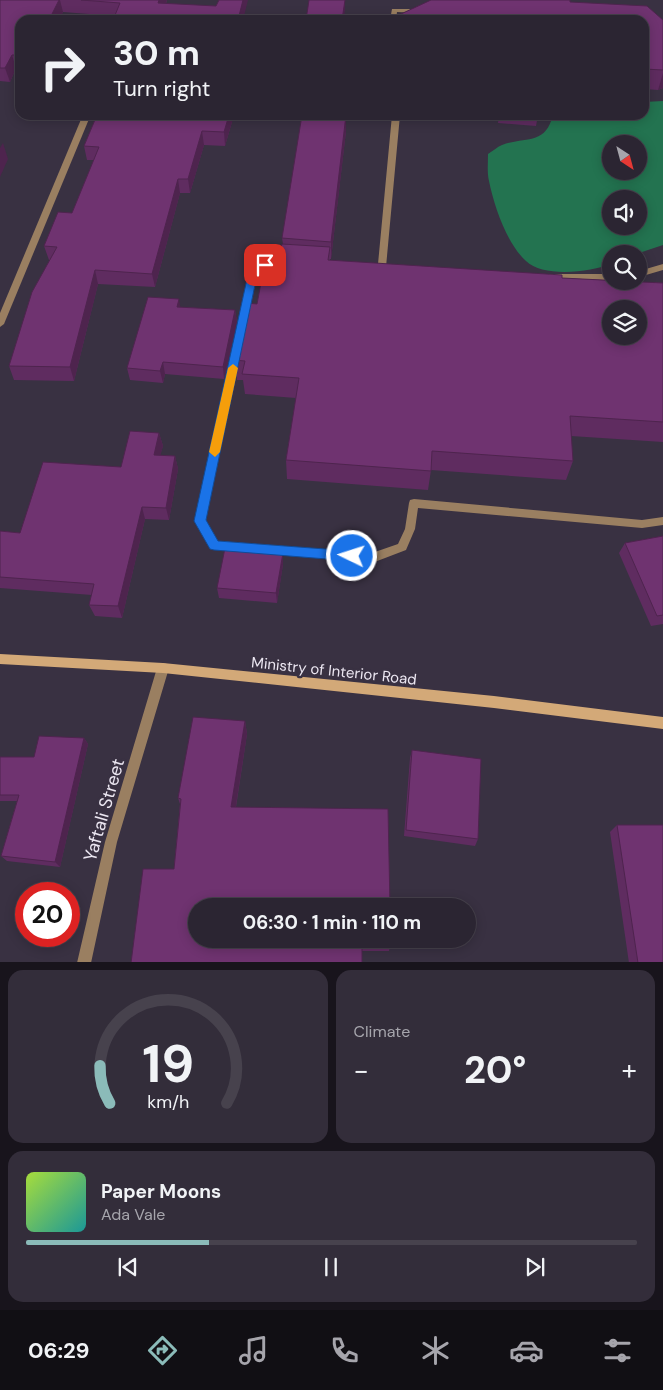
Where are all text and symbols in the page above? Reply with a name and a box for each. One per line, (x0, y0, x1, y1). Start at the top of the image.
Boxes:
text: 30 m (113, 30, 200, 76)
icon: right (30, 35, 95, 100)
text: Turn right (113, 74, 210, 103)
north arrow (602, 135, 648, 180)
map controls (602, 135, 647, 345)
button: sound (602, 190, 647, 235)
pin (244, 244, 286, 286)
button: search (602, 245, 647, 290)
icon: arrive (251, 251, 279, 279)
button: layers (602, 300, 647, 345)
position arrow (325, 529, 377, 581)
street label: Ministry of Interior Road (250, 652, 418, 690)
street label: Yaftali Street (78, 756, 130, 864)
speed limit sign: 20 (15, 882, 80, 947)
text: 06:30 · 1 min · 110 m (243, 910, 421, 935)
text: Climate (354, 1021, 410, 1042)
text: 19 (142, 1030, 194, 1098)
text: 20° (464, 1045, 526, 1095)
text: − (354, 1052, 369, 1089)
text: + (622, 1052, 637, 1089)
text: km/h (147, 1090, 189, 1114)
text: Paper Moons (101, 1179, 221, 1204)
text: Ada Vale (101, 1204, 165, 1225)
icon: previous (114, 1253, 142, 1281)
icon: pause (317, 1253, 345, 1281)
icon: next (521, 1253, 549, 1281)
icon: directions (145, 1333, 180, 1368)
icon: music (236, 1333, 271, 1368)
icon: phone (327, 1333, 362, 1368)
icon: climate (418, 1333, 453, 1368)
icon: car (509, 1333, 544, 1368)
icon: filters (600, 1333, 635, 1368)
text: 06:29 (28, 1336, 90, 1365)

